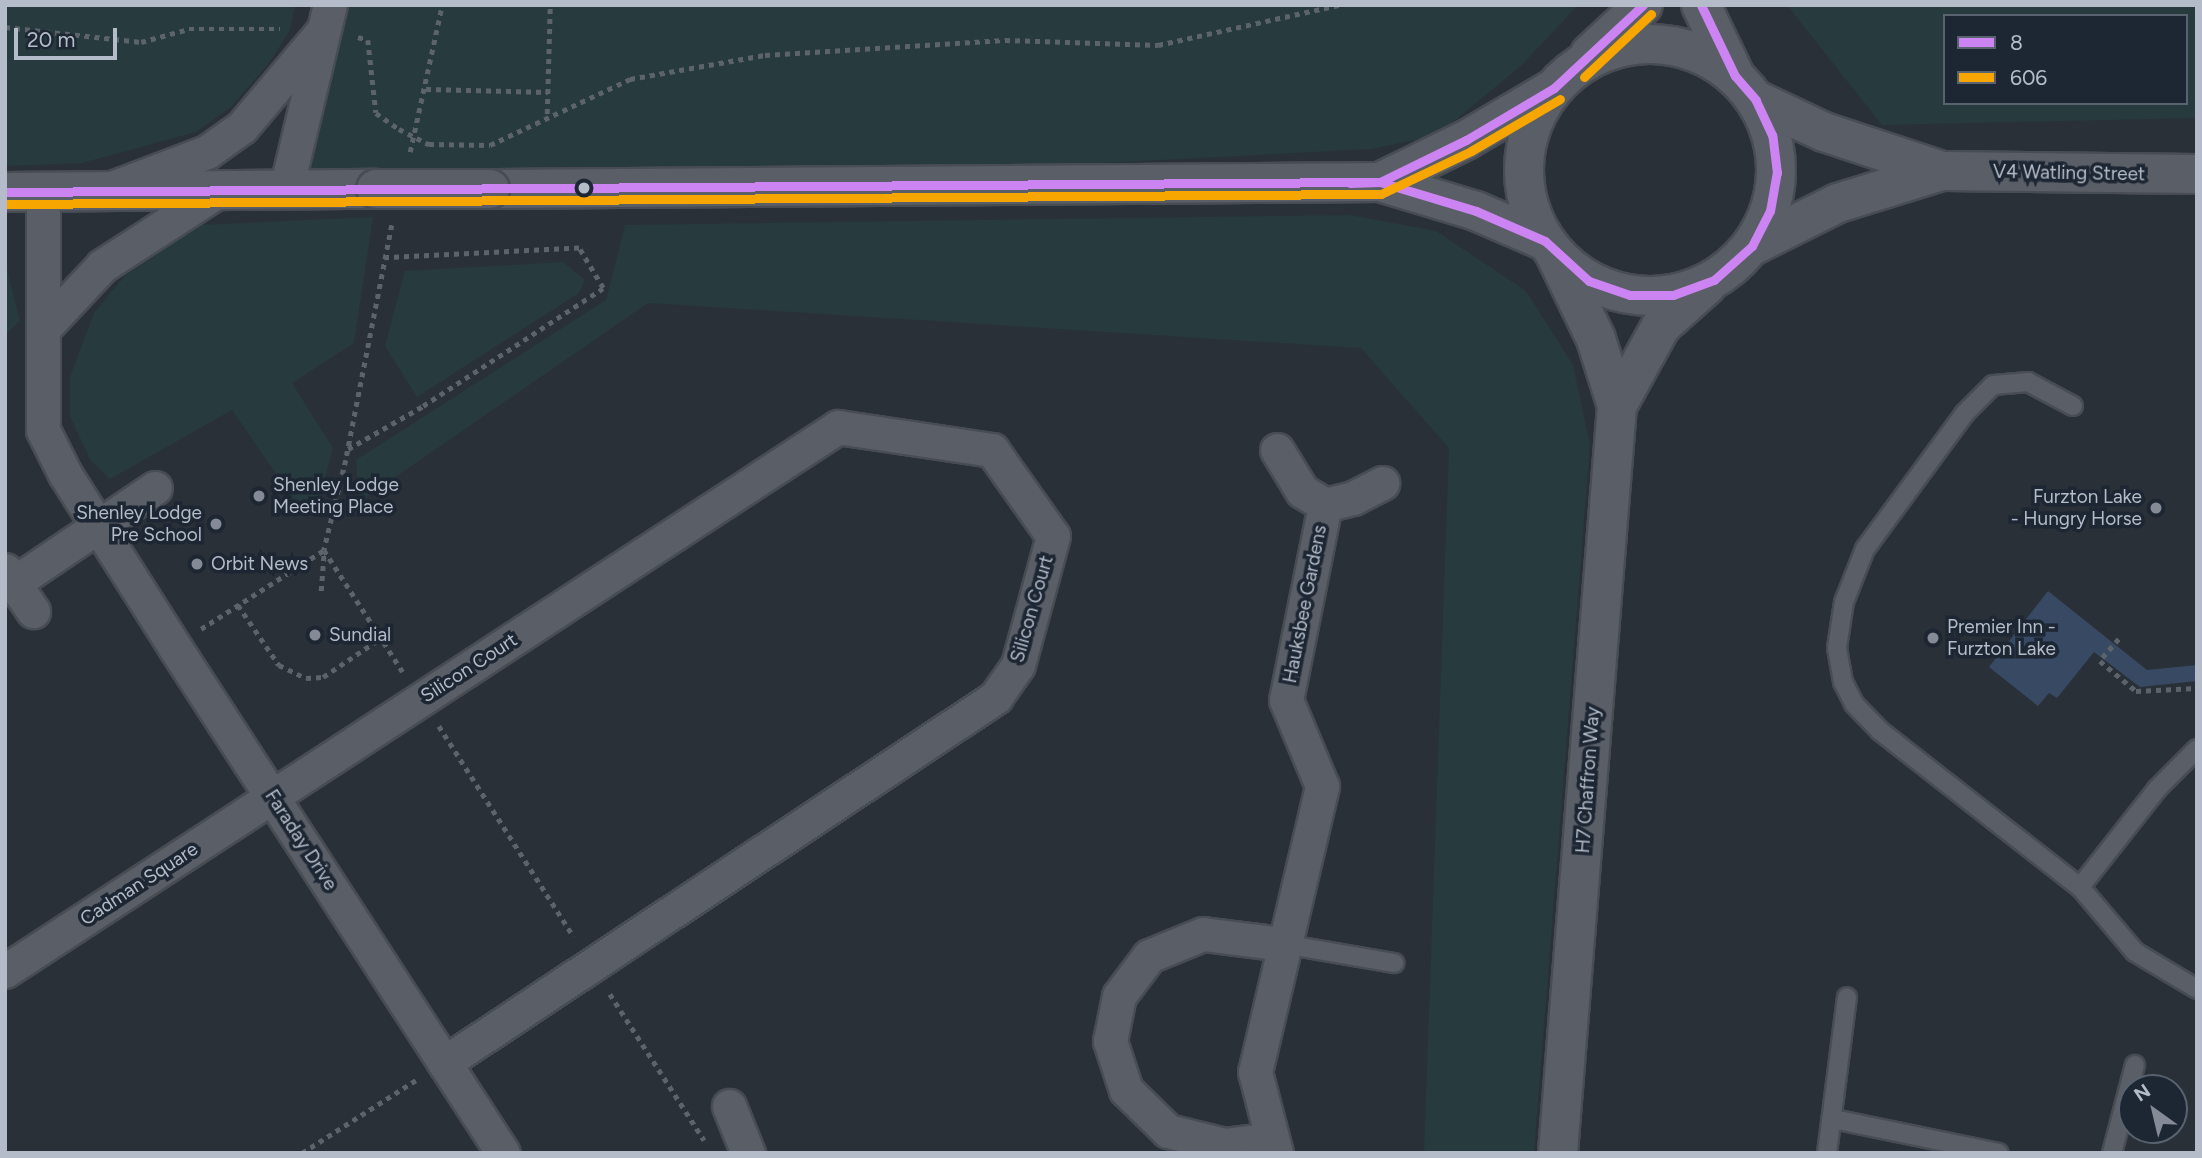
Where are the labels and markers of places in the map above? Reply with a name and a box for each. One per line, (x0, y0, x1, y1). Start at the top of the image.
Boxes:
unlabelled marker (577, 181, 591, 195)
place label: Shenley Lodge Meeting Place (273, 474, 399, 518)
place label: Furzton Lake - Hungry Horse (2011, 486, 2142, 530)
marker: Shenley Lodge Meeting Place (251, 488, 267, 504)
marker: Furzton Lake - Hungry Horse (2148, 500, 2164, 516)
place label: Shenley Lodge Pre School (76, 502, 202, 546)
marker: Shenley Lodge Pre School (208, 516, 224, 532)
place label: Orbit News (211, 553, 308, 575)
marker: Orbit News (189, 556, 205, 572)
place label: Premier Inn - Furzton Lake (1947, 616, 2056, 660)
place label: Sundial (329, 624, 391, 646)
marker: Sundial (307, 627, 323, 643)
marker: Premier Inn - Furzton Lake (1925, 630, 1941, 646)

